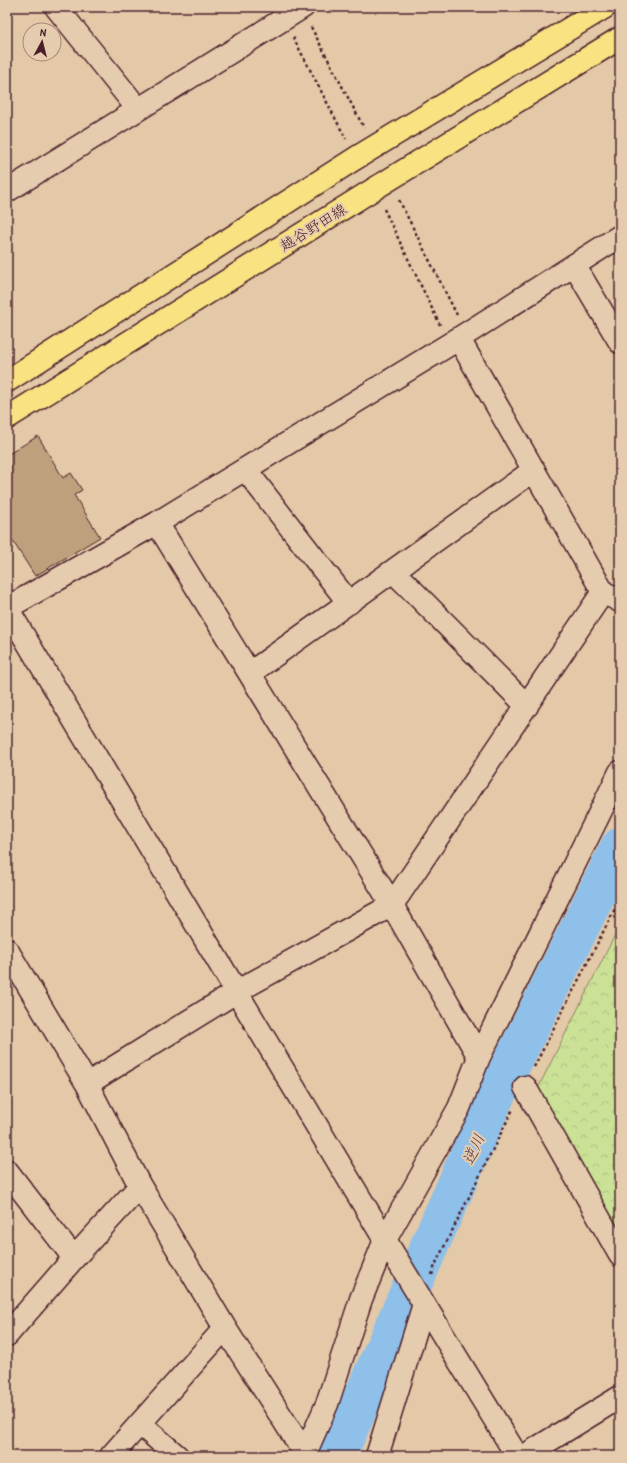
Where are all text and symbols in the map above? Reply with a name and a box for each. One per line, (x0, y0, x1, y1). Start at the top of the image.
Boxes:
north arrow (22, 22, 62, 62)
text: N (39, 25, 47, 39)
street label: 越谷野田線 (276, 198, 350, 256)
water label: 逆川 (456, 1130, 490, 1168)

